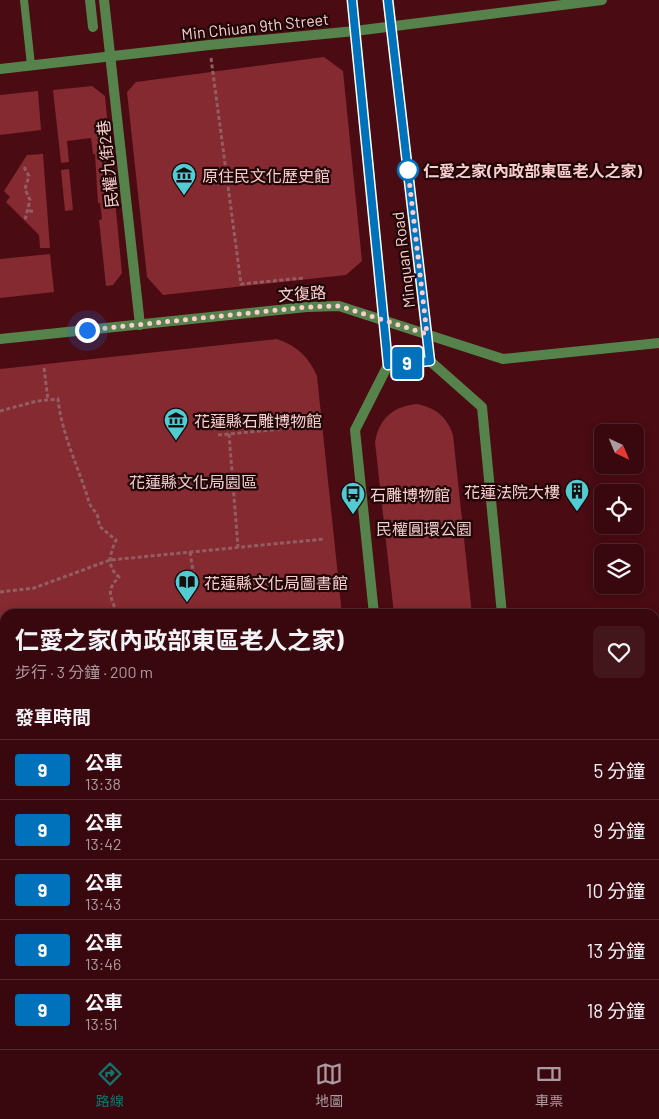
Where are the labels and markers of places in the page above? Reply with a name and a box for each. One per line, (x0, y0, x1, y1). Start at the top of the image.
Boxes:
marker: 仁愛之家(內政部東區老人之家) (397, 159, 419, 181)
place label: 仁愛之家(內政部東區老人之家) (423, 161, 643, 180)
museum icon: 原住民文化歷史館 (171, 162, 197, 196)
place label: 原住民文化歷史館 (202, 166, 330, 185)
museum icon: 花蓮縣石雕博物館 (163, 407, 189, 441)
place label: 花蓮縣石雕博物館 (194, 411, 322, 430)
building icon: 花蓮法院大樓 (564, 478, 590, 512)
bus stop icon: 石雕博物館 (340, 481, 366, 515)
place label: 花蓮法院大樓 (464, 482, 560, 501)
place label: 石雕博物館 (370, 485, 450, 504)
library icon: 花蓮縣文化局圖書館 (174, 569, 200, 603)
place label: 花蓮縣文化局圖書館 (204, 573, 348, 592)

